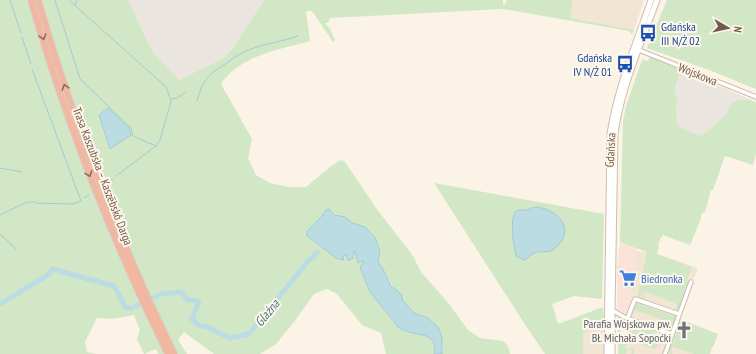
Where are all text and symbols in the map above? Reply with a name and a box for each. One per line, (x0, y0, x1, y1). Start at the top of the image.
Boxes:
north arrow (708, 8, 748, 48)
place label: Gdańska III N/Ż 02 (661, 19, 700, 48)
bus stop icon: Gdańska III N/Ż 02 (638, 23, 658, 43)
text: N (730, 26, 745, 34)
one-way arrow (38, 34, 46, 41)
place label: Gdańska IV N/Ż 01 (573, 50, 612, 79)
bus stop icon: Gdańska IV N/Ż 01 (615, 54, 635, 74)
street label: Wojskowa (676, 59, 720, 89)
one-way arrow (61, 84, 70, 91)
street label: Trasa Kaszubska – Kaszëbskô Darga (70, 105, 136, 247)
street label: Gdańska (602, 132, 618, 168)
one-way arrow (85, 170, 93, 177)
supermarket icon: Biedronka (618, 268, 638, 288)
place label: Biedronka (641, 271, 683, 286)
water label: Glaźna (251, 295, 284, 330)
place label: Parafia Wojskowa pw. Bł. Michała Sopoćki (583, 316, 671, 345)
church icon: Parafia Wojskowa pw. Bł. Michała Sopoćki (674, 320, 694, 340)

